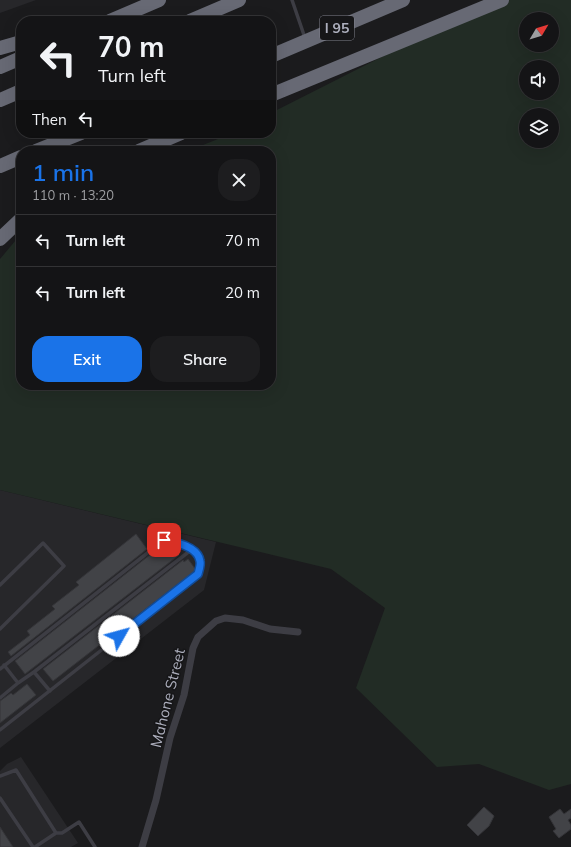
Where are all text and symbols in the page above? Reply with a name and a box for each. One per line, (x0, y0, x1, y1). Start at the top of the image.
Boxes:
north arrow (519, 12, 559, 52)
map controls (519, 12, 559, 148)
road number: I 95 (320, 16, 354, 40)
text: 70 m (98, 29, 164, 64)
icon: left (32, 32, 84, 84)
button: sound (519, 60, 559, 100)
text: Turn left (98, 64, 166, 87)
icon: left (75, 108, 97, 130)
button: layers (519, 108, 559, 148)
text: Then (32, 110, 67, 129)
text: 1 min (32, 157, 94, 187)
button: close (218, 159, 260, 201)
text: 110 m · 13:20 (32, 187, 114, 203)
icon: left (32, 230, 54, 252)
text: Turn left (66, 231, 125, 250)
text: 70 m (225, 231, 260, 250)
icon: left (32, 282, 54, 304)
text: Turn left (66, 283, 125, 302)
text: 20 m (225, 283, 260, 302)
button: Exit (32, 336, 142, 382)
button: Share (150, 336, 260, 382)
pin (147, 523, 181, 557)
icon: arrive (153, 529, 175, 551)
position arrow (98, 615, 140, 657)
street label: Mahone Street (146, 646, 189, 749)

